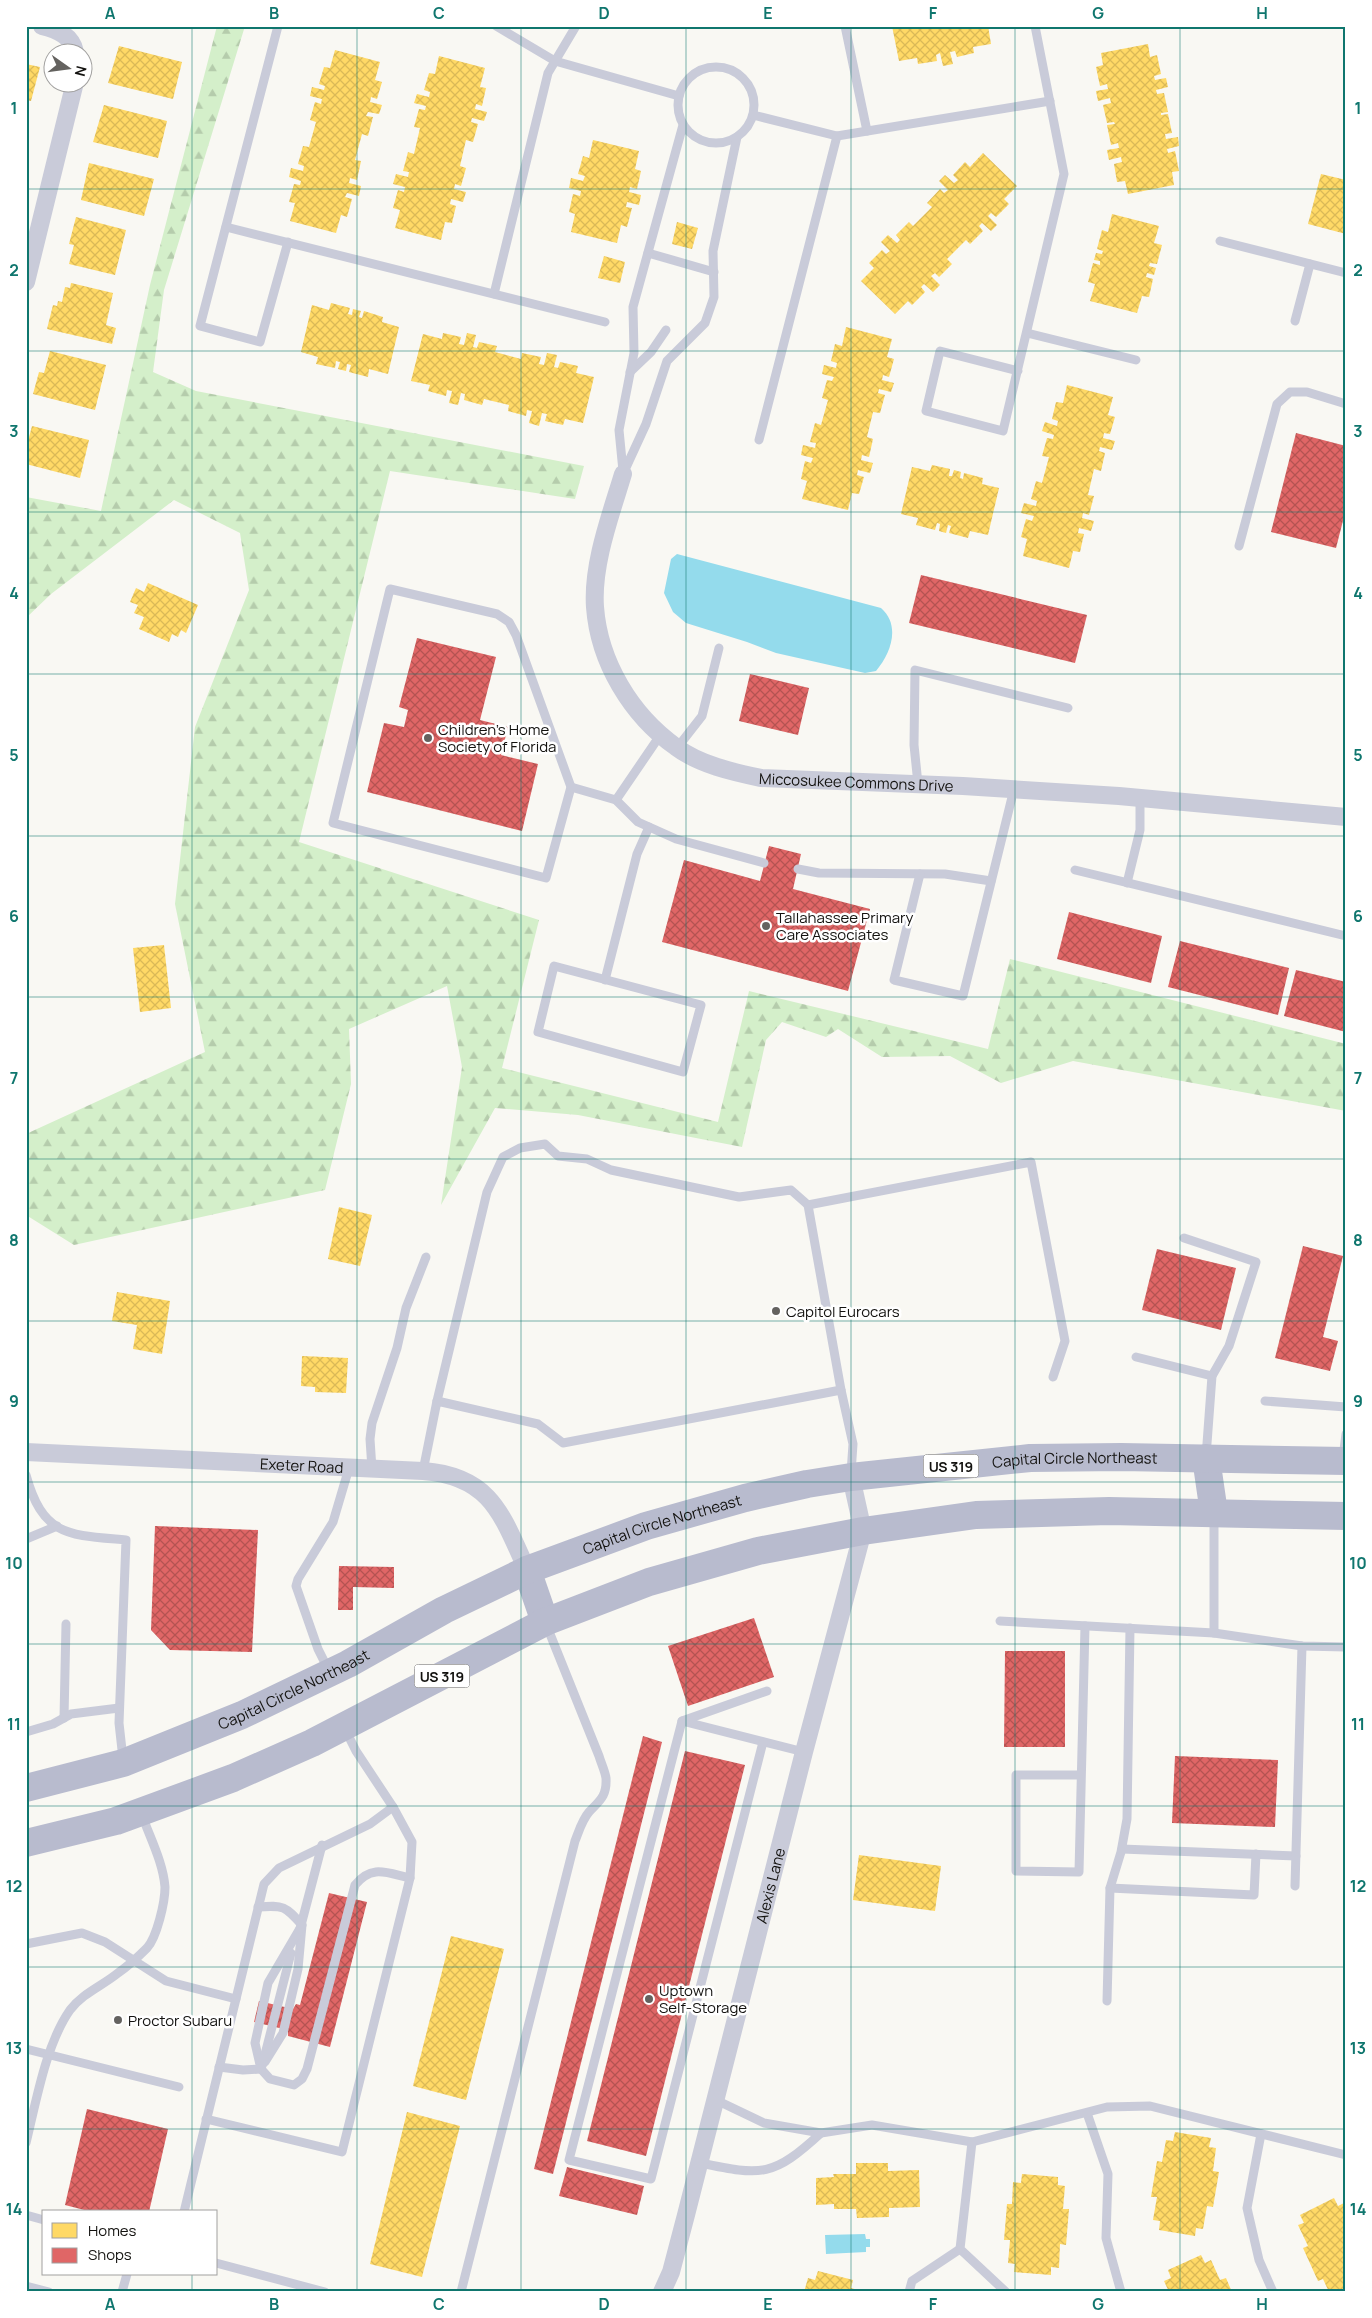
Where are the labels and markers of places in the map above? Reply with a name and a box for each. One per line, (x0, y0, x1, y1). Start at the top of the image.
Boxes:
place label: Children's Home Society of Florida (438, 719, 556, 757)
marker: Children's Home Society of Florida (422, 732, 434, 744)
place label: Tallahassee Primary Care Associates (776, 907, 913, 945)
marker: Tallahassee Primary Care Associates (760, 920, 772, 932)
place label: Capitol Eurocars (786, 1301, 900, 1322)
marker: Capitol Eurocars (770, 1305, 782, 1317)
place label: Uptown Self-Storage (659, 1980, 747, 2018)
marker: Uptown Self-Storage (643, 1993, 655, 2005)
place label: Proctor Subaru (128, 2010, 232, 2031)
marker: Proctor Subaru (112, 2014, 124, 2026)

